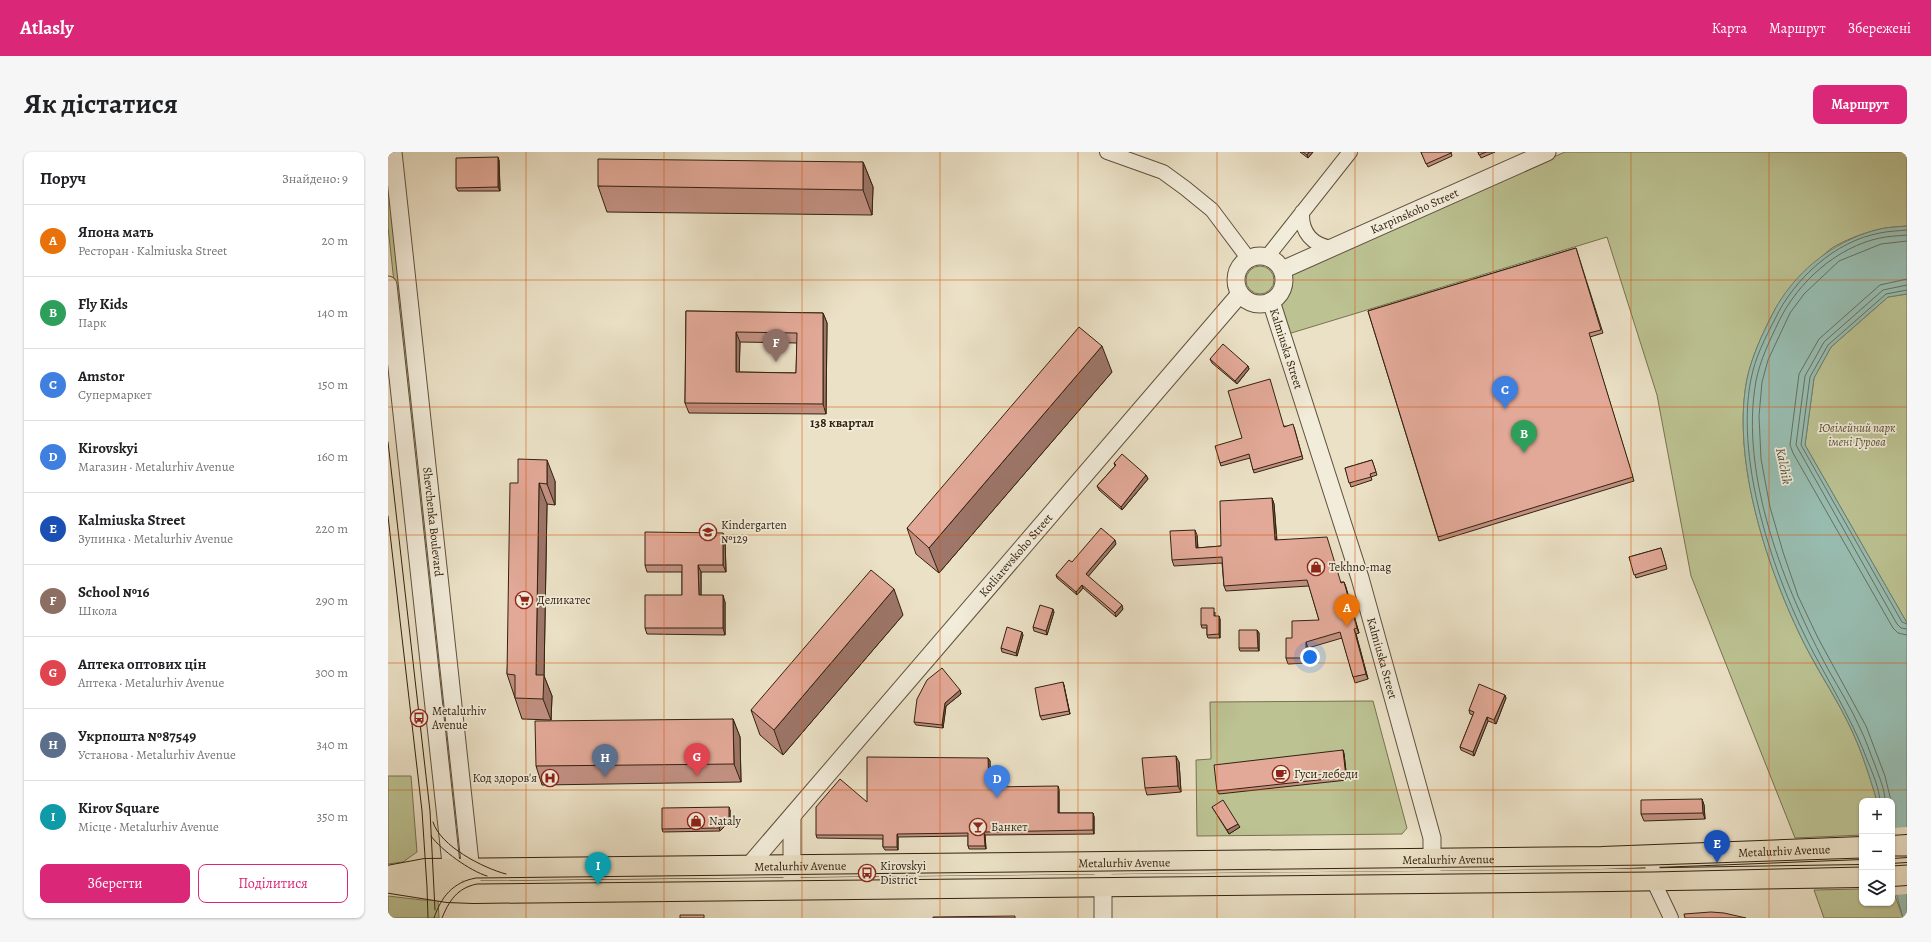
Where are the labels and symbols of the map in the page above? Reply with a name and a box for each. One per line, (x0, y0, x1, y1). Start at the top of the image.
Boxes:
street label: Karpinskoho Street (1368, 184, 1461, 238)
street label: Kalmiuska Street (1266, 306, 1307, 391)
pin: F (763, 329, 789, 362)
pin: C (1492, 376, 1518, 409)
district label: 138 квартал (810, 414, 874, 431)
pin: B (1511, 420, 1537, 453)
park label: Ювілейний парк імені Гурова (1818, 420, 1896, 450)
water label: Kalchik (1772, 446, 1796, 486)
street label: Shevchenka Boulevard (419, 466, 447, 578)
street label: Kotliarevskoho Street (975, 510, 1056, 600)
place label: Kindergarten №129 (721, 517, 787, 547)
school or university icon: Kindergarten №129 (698, 522, 718, 542)
shop icon: Tekhno-mag (1306, 557, 1326, 577)
place label: Tekhno-mag (1329, 559, 1391, 575)
supermarket icon: Деликатес (514, 590, 534, 610)
place label: Деликатес (537, 592, 591, 608)
pin: A (1334, 594, 1360, 627)
street label: Kalmiuska Street (1363, 615, 1401, 701)
your location (1300, 647, 1320, 667)
place label: Metalurhiv Avenue (431, 703, 487, 733)
bus stop icon: Metalurhiv Avenue (409, 708, 429, 728)
pin: G (684, 743, 710, 776)
pin: H (592, 744, 618, 777)
cafe icon: Гуси-лебеди (1271, 764, 1291, 784)
pin: D (984, 765, 1010, 798)
place label: Гуси-лебеди (1294, 766, 1358, 782)
hospital icon: Код здоров'я (540, 768, 560, 788)
place label: Код здоров'я (472, 770, 537, 786)
shop icon: Nataly (686, 811, 706, 831)
place label: Nataly (709, 813, 741, 829)
bar icon: Банкет (968, 817, 988, 837)
place label: Банкет (991, 819, 1028, 835)
pin: E (1704, 830, 1730, 863)
street label: Metalurhiv Avenue (1738, 841, 1831, 861)
street label: Metalurhiv Avenue (1402, 851, 1495, 868)
pin: I (585, 852, 611, 885)
street label: Metalurhiv Avenue (1078, 854, 1171, 871)
street label: Metalurhiv Avenue (754, 858, 847, 875)
place label: Kirovskyi District (880, 858, 926, 888)
bus stop icon: Kirovskyi District (857, 863, 877, 883)

